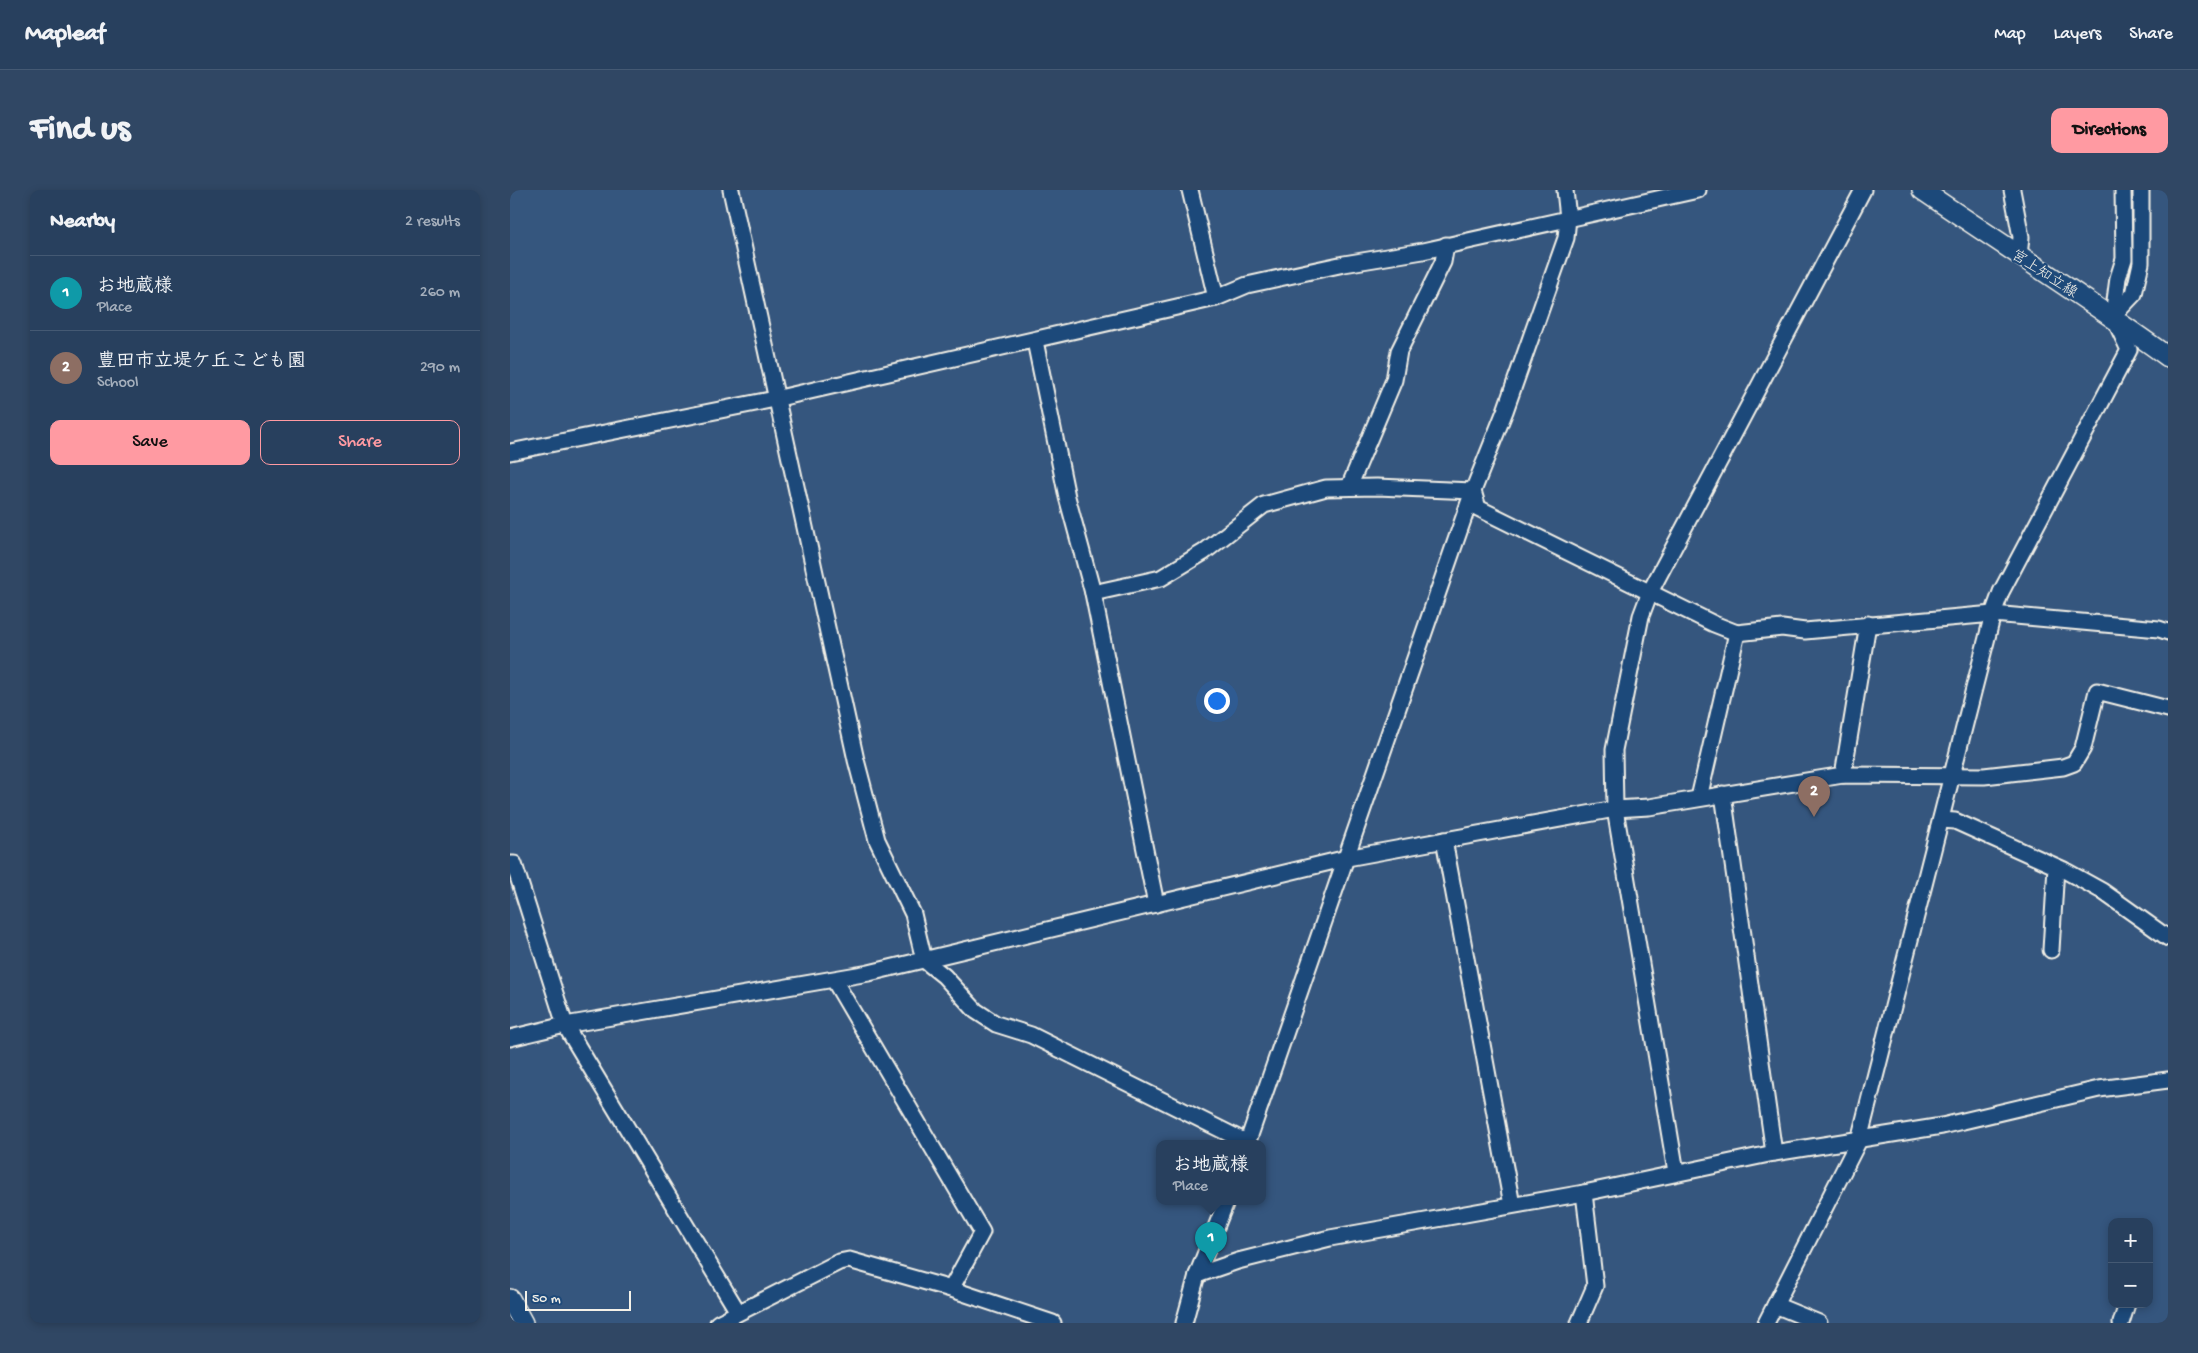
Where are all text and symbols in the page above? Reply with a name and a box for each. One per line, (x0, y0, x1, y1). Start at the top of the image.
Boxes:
text: Mapleaf (25, 20, 105, 49)
text: Map (1994, 24, 2026, 45)
text: Layers (2054, 24, 2101, 45)
text: Share (2129, 24, 2173, 45)
button: Directions (2051, 108, 2168, 153)
text: Find us (30, 110, 130, 151)
text: Nearby (50, 210, 115, 235)
text: 2 results (405, 213, 460, 232)
street label: 宮上知立線 (2008, 246, 2081, 303)
text: お地蔵様 (97, 276, 173, 299)
text: 1 (63, 284, 69, 303)
text: 260 m (420, 284, 460, 303)
text: Place (97, 299, 132, 318)
text: 豊田市立堤ケ丘こども園 (97, 351, 306, 374)
text: 2 (62, 359, 70, 378)
text: 290 m (420, 359, 460, 378)
text: School (97, 374, 139, 393)
button: Save (50, 420, 250, 465)
button: Share (260, 420, 460, 465)
your location (1204, 688, 1230, 714)
pin: 2 (1798, 776, 1830, 817)
popup (1156, 1140, 1266, 1205)
text: お地蔵様 (1173, 1155, 1249, 1178)
text: Place (1173, 1178, 1208, 1197)
map controls (2108, 1218, 2153, 1308)
button: + (2108, 1218, 2153, 1263)
pin: 1 (1195, 1222, 1227, 1263)
button: − (2108, 1263, 2153, 1308)
scale bar (525, 1288, 631, 1311)
text: 50 m (532, 1291, 561, 1308)

